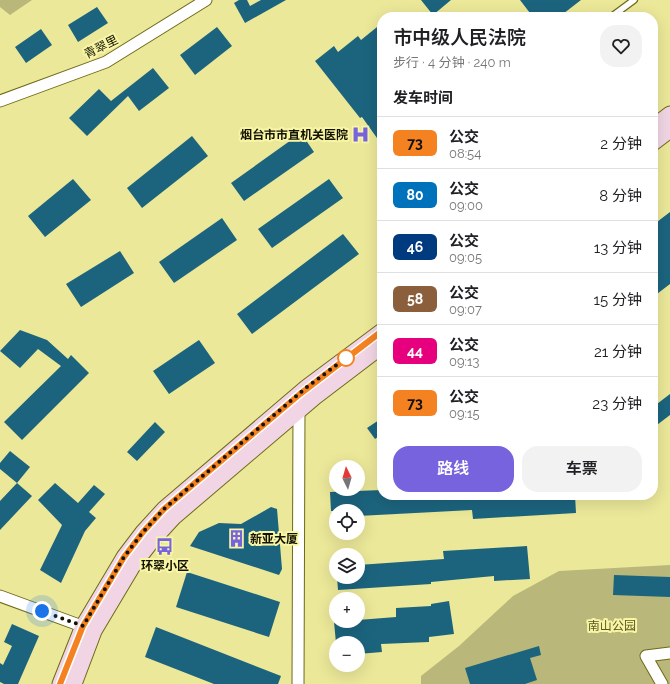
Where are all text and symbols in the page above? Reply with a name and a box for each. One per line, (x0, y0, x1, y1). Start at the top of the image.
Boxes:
button: heart (600, 25, 642, 67)
text: 市中级人民法院 (393, 26, 526, 48)
street label: 青翠里 (82, 33, 120, 61)
text: 步行 · 4 分钟 · 240 m (393, 55, 511, 70)
text: 发车时间 (393, 89, 453, 107)
hospital icon: 烟台市市直机关医院 (351, 125, 371, 145)
place label: 烟台市市直机关医院 (240, 128, 348, 142)
text: 公交 (449, 128, 479, 146)
text: 73 (407, 135, 423, 151)
text: 2 分钟 (600, 135, 642, 153)
text: 08:54 (449, 146, 481, 161)
text: 公交 (449, 180, 479, 198)
text: 80 (406, 187, 424, 203)
text: 8 分钟 (599, 187, 642, 205)
text: 09:00 (449, 198, 483, 213)
text: 公交 (449, 232, 479, 250)
text: 46 (407, 239, 423, 255)
text: 13 分钟 (594, 239, 642, 257)
text: 09:05 (449, 250, 482, 265)
text: 公交 (449, 284, 479, 302)
text: 58 (407, 291, 423, 307)
text: 15 分钟 (594, 291, 642, 309)
text: 09:07 (449, 302, 482, 317)
text: 公交 (449, 336, 479, 354)
text: 44 (407, 343, 423, 359)
text: 21 分钟 (594, 343, 642, 361)
unlabelled marker (337, 349, 355, 367)
text: 09:13 (449, 354, 480, 369)
text: 公交 (449, 388, 479, 406)
text: 73 (407, 395, 423, 411)
text: 23 分钟 (592, 395, 642, 413)
text: 09:15 (449, 406, 480, 421)
button: 路线 (393, 446, 514, 492)
button: 车票 (522, 446, 642, 492)
north arrow (329, 460, 365, 496)
map controls (329, 460, 365, 672)
button: locate (329, 504, 365, 540)
building icon: 新亚大厦 (227, 529, 247, 549)
place label: 新亚大厦 (250, 532, 298, 546)
bus stop icon: 环翠小区 (155, 537, 175, 557)
button: layers (329, 548, 365, 584)
place label: 环翠小区 (141, 559, 189, 573)
button: + (329, 592, 365, 628)
your location (32, 601, 52, 621)
park label: 南山公园 (588, 619, 636, 633)
button: − (329, 636, 365, 672)

